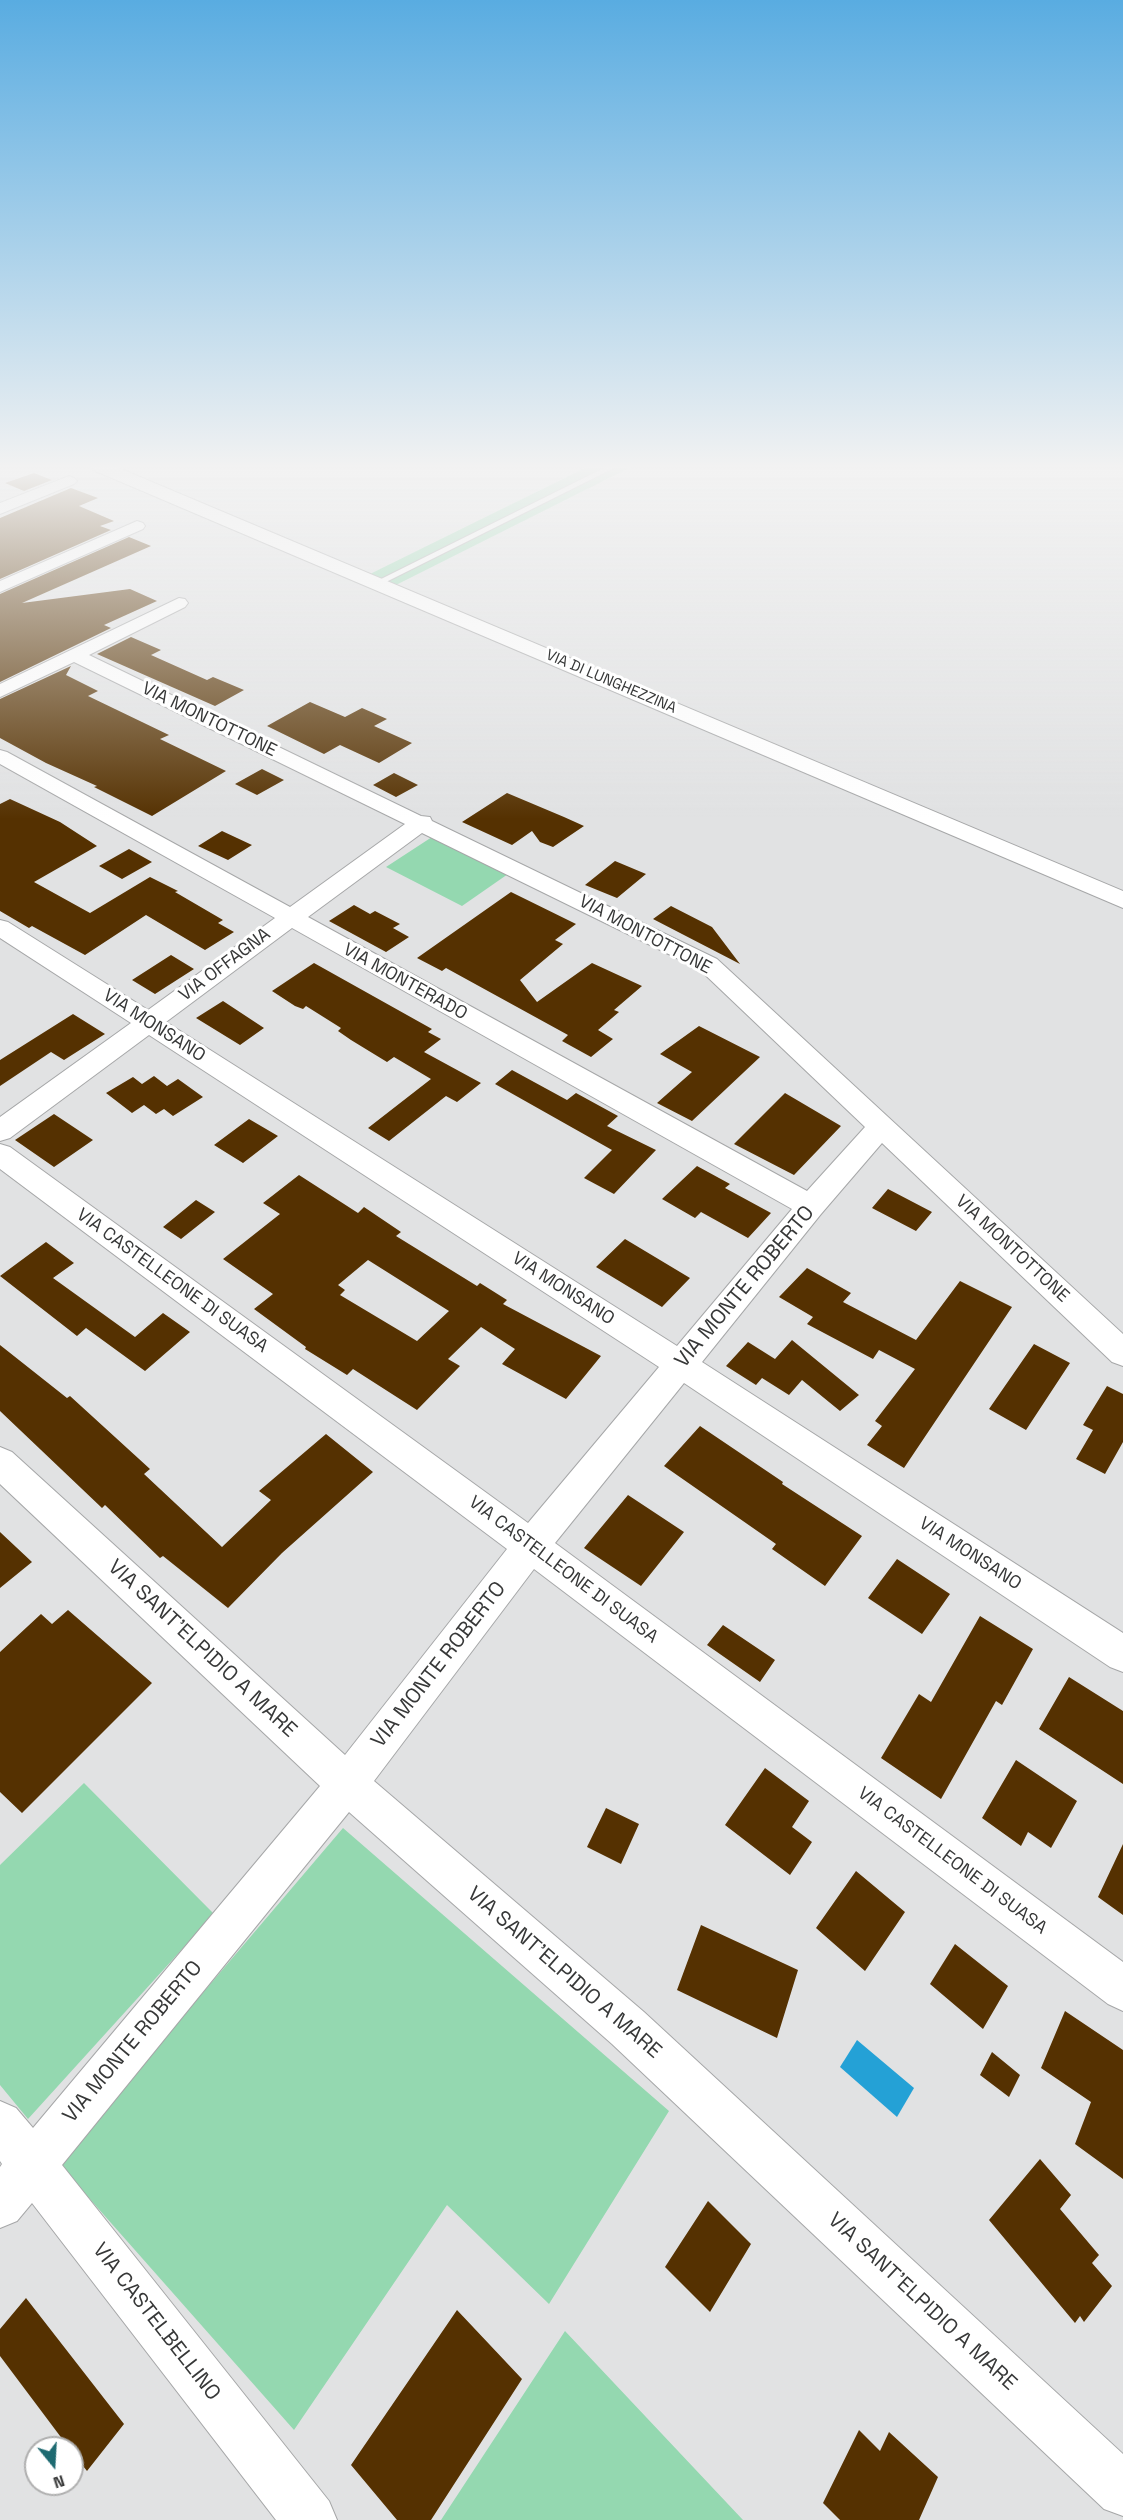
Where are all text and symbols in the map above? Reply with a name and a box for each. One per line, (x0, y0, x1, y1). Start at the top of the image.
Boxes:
street label: VIA DI LUNGHEZZINA (543, 646, 679, 718)
street label: VIA MONTOTTONE (138, 678, 280, 762)
street label: VIA MONTOTTONE (575, 891, 715, 979)
street label: VIA OFFAGNA (175, 924, 275, 1006)
street label: VIA MONTERADO (339, 939, 471, 1025)
street label: VIA MONSANO (99, 985, 209, 1067)
street label: VIA MONTOTTONE (951, 1191, 1073, 1307)
street label: VIA MONTE ROBERTO (670, 1201, 820, 1373)
street label: VIA CASTELLEONE DI SUASA (72, 1204, 272, 1358)
street label: VIA MONSANO (508, 1248, 618, 1330)
street label: VIA CASTELLEONE DI SUASA (464, 1492, 662, 1648)
street label: VIA MONSANO (915, 1513, 1025, 1595)
street label: VIA SANT'ELPIDIO A MARE (102, 1555, 302, 1743)
street label: VIA MONTE ROBERTO (366, 1577, 512, 1753)
street label: VIA CASTELLEONE DI SUASA (853, 1783, 1051, 1939)
street label: VIA SANT'ELPIDIO A MARE (462, 1882, 666, 2064)
street label: VIA MONTE ROBERTO (58, 1956, 208, 2128)
street label: VIA SANT'ELPIDIO A MARE (822, 2208, 1022, 2396)
street label: VIA CASTELBELLINO (87, 2238, 225, 2406)
north arrow (24, 2436, 84, 2496)
text: N (51, 2470, 67, 2493)

